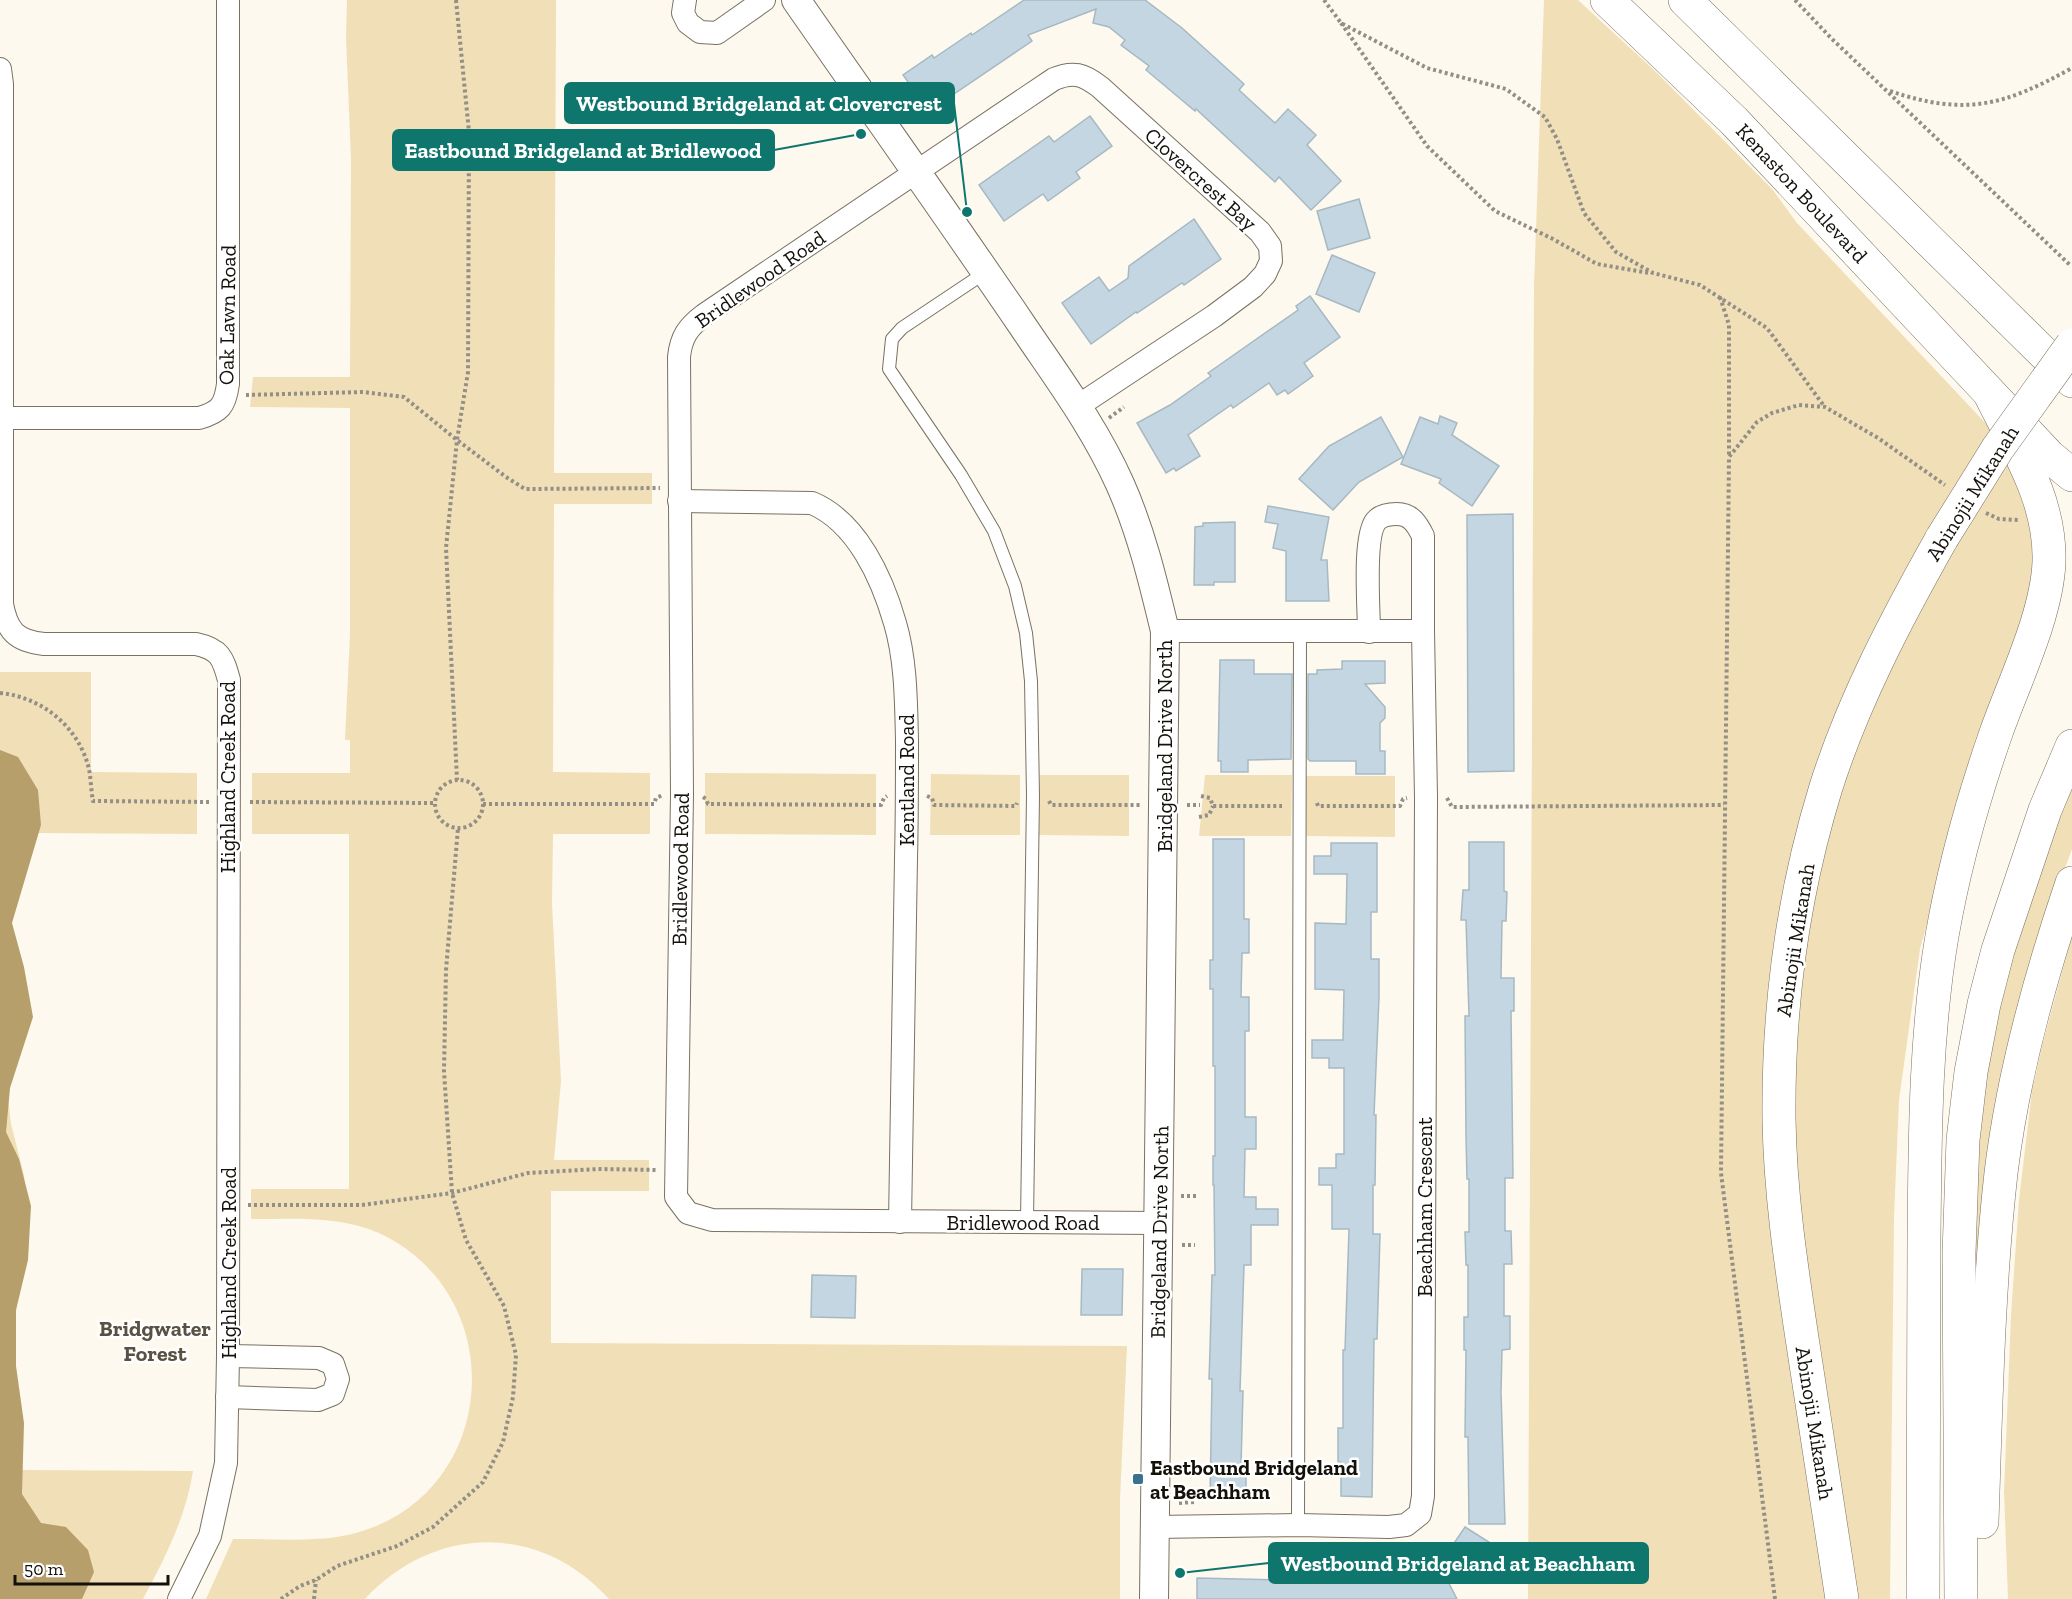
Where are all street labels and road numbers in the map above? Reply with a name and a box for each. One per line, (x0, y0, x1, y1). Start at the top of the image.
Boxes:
street label: Kenaston Boulevard (1731, 118, 1873, 268)
street label: Clovercrest Bay (1140, 122, 1262, 236)
street label: Bridlewood Road (690, 225, 830, 333)
street label: Oak Lawn Road (213, 244, 241, 385)
street label: Abinojii Mikanah (1920, 421, 2025, 566)
street label: Bridgeland Drive North (1152, 639, 1177, 852)
street label: Highland Creek Road (215, 681, 240, 873)
street label: Kentland Road (894, 714, 919, 846)
street label: Bridlewood Road (666, 792, 694, 946)
street label: Abinojii Mikanah (1771, 861, 1820, 1019)
street label: Beachham Crescent (1412, 1117, 1437, 1297)
street label: Bridgeland Drive North (1145, 1125, 1173, 1339)
street label: Highland Creek Road (216, 1167, 241, 1359)
street label: Bridlewood Road (946, 1210, 1100, 1235)
street label: Abinojii Mikanah (1790, 1345, 1839, 1502)

